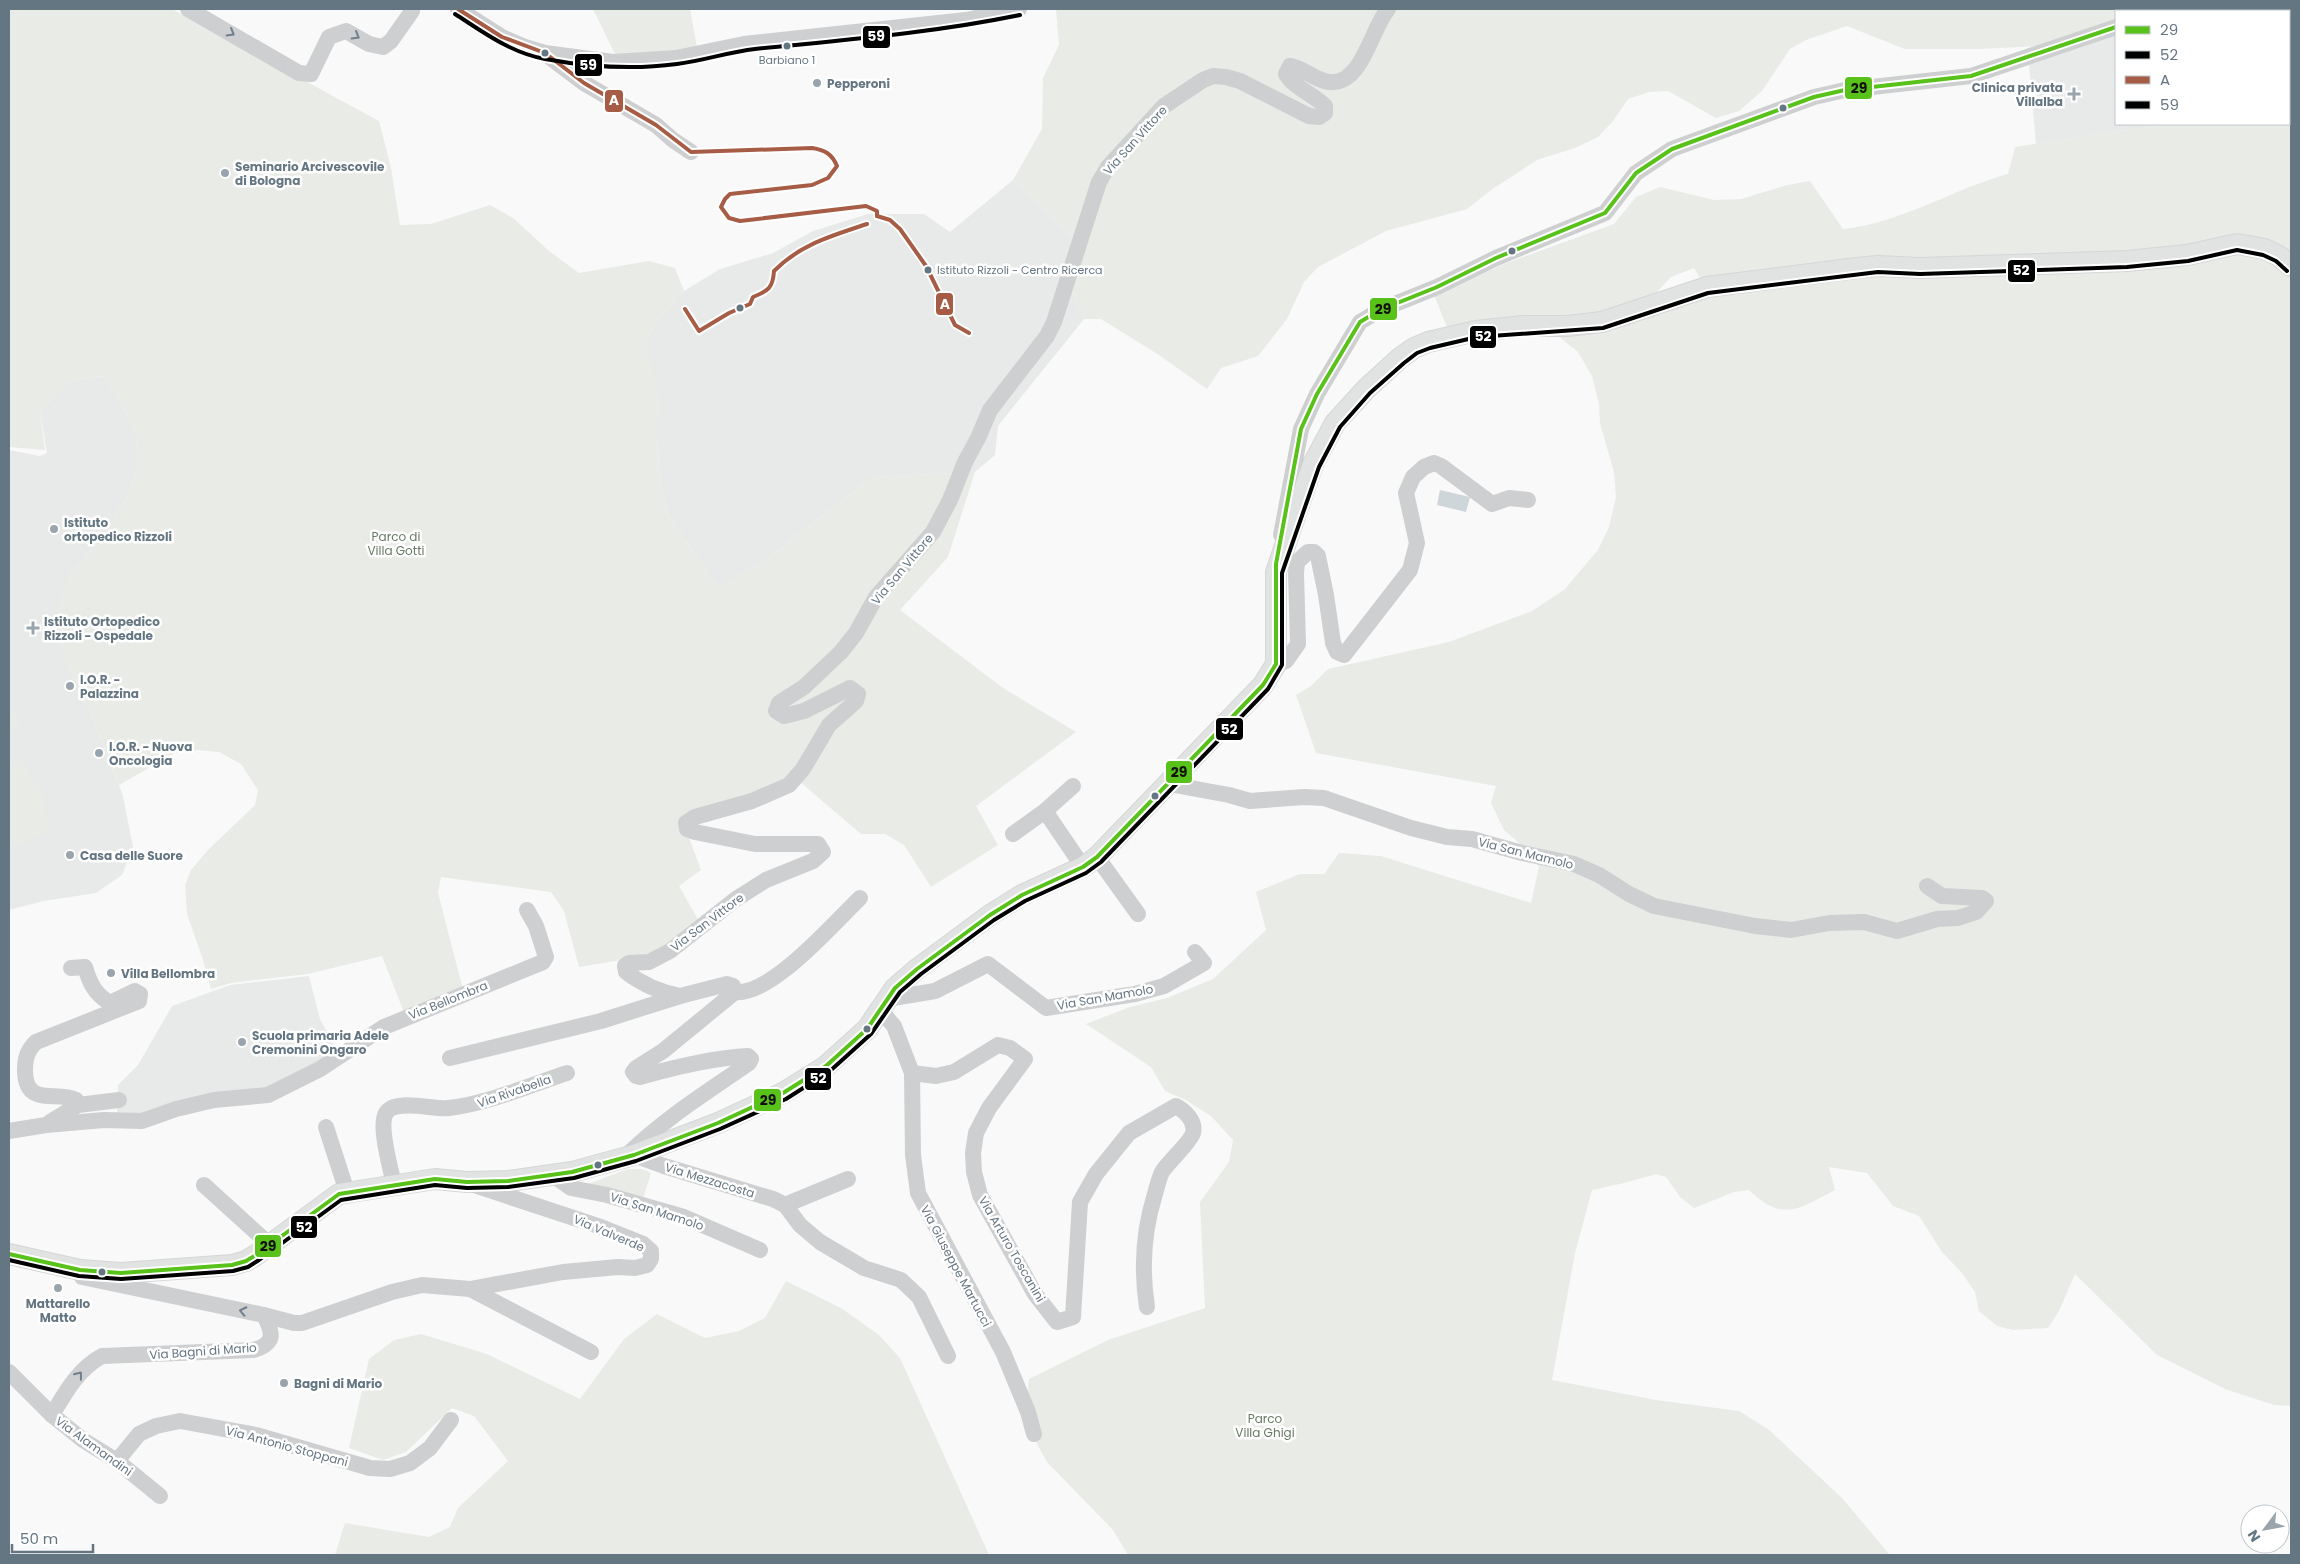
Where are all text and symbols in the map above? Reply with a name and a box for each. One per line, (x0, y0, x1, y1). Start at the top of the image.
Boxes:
legend (2115, 10, 2290, 125)
text: 29 (2160, 19, 2178, 40)
line badge: 59 (862, 25, 891, 49)
one-way arrow (225, 26, 234, 36)
text: 59 (867, 26, 885, 46)
one-way arrow (351, 30, 360, 40)
marker: Barbiano 1 (782, 41, 792, 51)
text: 52 (2160, 44, 2178, 65)
unlabelled marker (540, 48, 550, 58)
place label: Barbiano 1 (759, 52, 815, 68)
line badge: 59 (574, 53, 603, 77)
text: 59 (579, 55, 597, 75)
text: A (2160, 69, 2170, 90)
place label: Pepperoni (827, 75, 890, 92)
line badge: 29 (1844, 76, 1873, 100)
marker: Pepperoni (811, 77, 823, 89)
text: 29 (1851, 78, 1867, 98)
place label: Clinica privata Villalba (1972, 79, 2063, 110)
marker: Clinica privata Villalba (2067, 87, 2081, 101)
line badge: A (604, 89, 624, 113)
text: A (609, 90, 620, 110)
text: 59 (2160, 94, 2179, 115)
street label: Via San Vittore (1099, 102, 1171, 178)
unlabelled marker (1778, 103, 1788, 113)
place label: Seminario Arcivescovile di Bologna (235, 158, 385, 189)
marker: Seminario Arcivescovile di Bologna (219, 167, 231, 179)
unlabelled marker (1507, 246, 1517, 256)
line badge: 52 (2007, 259, 2036, 283)
text: 52 (2012, 260, 2030, 280)
place label: Istituto Rizzoli - Centro Ricerca (937, 262, 1103, 278)
marker: Istituto Rizzoli - Centro Ricerca (923, 265, 933, 275)
line badge: A (935, 292, 954, 316)
text: A (940, 294, 951, 314)
line badge: 29 (1369, 297, 1398, 321)
text: 29 (1375, 299, 1391, 319)
unlabelled marker (735, 303, 745, 313)
line badge: 52 (1469, 325, 1497, 349)
text: 52 (1474, 326, 1492, 346)
place label: Istituto ortopedico Rizzoli (64, 514, 172, 545)
marker: Istituto ortopedico Rizzoli (48, 523, 60, 535)
park label: Parco di Villa Gotti (368, 528, 425, 559)
street label: Via San Vittore (867, 530, 937, 608)
place label: Istituto Ortopedico Rizzoli - Ospedale (44, 613, 160, 644)
marker: Istituto Ortopedico Rizzoli - Ospedale (26, 621, 40, 635)
place label: I.O.R. - Palazzina (80, 671, 139, 702)
marker: I.O.R. - Palazzina (64, 680, 76, 692)
line badge: 52 (1215, 717, 1244, 741)
text: 52 (1220, 719, 1238, 739)
place label: I.O.R. - Nuova Oncologia (109, 738, 192, 769)
marker: I.O.R. - Nuova Oncologia (93, 747, 105, 759)
line badge: 29 (1165, 760, 1193, 784)
text: 29 (1171, 762, 1187, 782)
unlabelled marker (1150, 791, 1160, 801)
street label: Via San Mamolo (1477, 833, 1576, 873)
place label: Casa delle Suore (80, 847, 183, 864)
marker: Casa delle Suore (64, 849, 76, 861)
street label: Via San Vittore (667, 889, 747, 955)
place label: Villa Bellombra (121, 965, 215, 982)
marker: Villa Bellombra (105, 967, 117, 979)
street label: Via Bellombra (406, 976, 490, 1024)
street label: Via San Mamolo (1055, 980, 1155, 1014)
unlabelled marker (862, 1024, 872, 1034)
place label: Scuola primaria Adele Cremonini Ongaro (252, 1027, 390, 1058)
marker: Scuola primaria Adele Cremonini Ongaro (236, 1036, 248, 1048)
line badge: 52 (804, 1067, 832, 1091)
text: 52 (809, 1068, 827, 1088)
street label: Via Rivabella (475, 1070, 553, 1112)
line badge: 29 (753, 1088, 782, 1112)
text: 29 (760, 1090, 776, 1110)
street label: Via Mezzacosta (663, 1158, 757, 1202)
unlabelled marker (593, 1160, 603, 1170)
street label: Via San Mamolo (608, 1188, 706, 1234)
street label: Via Arturo Toscanini (975, 1193, 1049, 1305)
street label: Via Giuseppe Martucci (917, 1202, 995, 1330)
street label: Via Valverde (571, 1210, 647, 1256)
line badge: 52 (290, 1215, 318, 1239)
text: 52 (295, 1217, 313, 1237)
line badge: 29 (254, 1234, 282, 1258)
text: 29 (260, 1236, 276, 1256)
unlabelled marker (97, 1267, 107, 1277)
marker: Mattarello Matto (52, 1282, 64, 1294)
place label: Mattarello Matto (26, 1295, 91, 1326)
one-way arrow (239, 1306, 247, 1316)
street label: Via Bagni di Mario (149, 1339, 258, 1363)
one-way arrow (73, 1371, 82, 1381)
place label: Bagni di Mario (294, 1375, 382, 1392)
marker: Bagni di Mario (278, 1377, 290, 1389)
park label: Parco Villa Ghigi (1235, 1410, 1295, 1441)
street label: Via Alamandini (52, 1412, 136, 1480)
street label: Via Antonio Stoppani (224, 1422, 350, 1470)
north arrow (2240, 1504, 2290, 1554)
scale bar (12, 1522, 94, 1554)
text: N (2243, 1526, 2265, 1546)
text: 50 m (20, 1528, 58, 1549)

